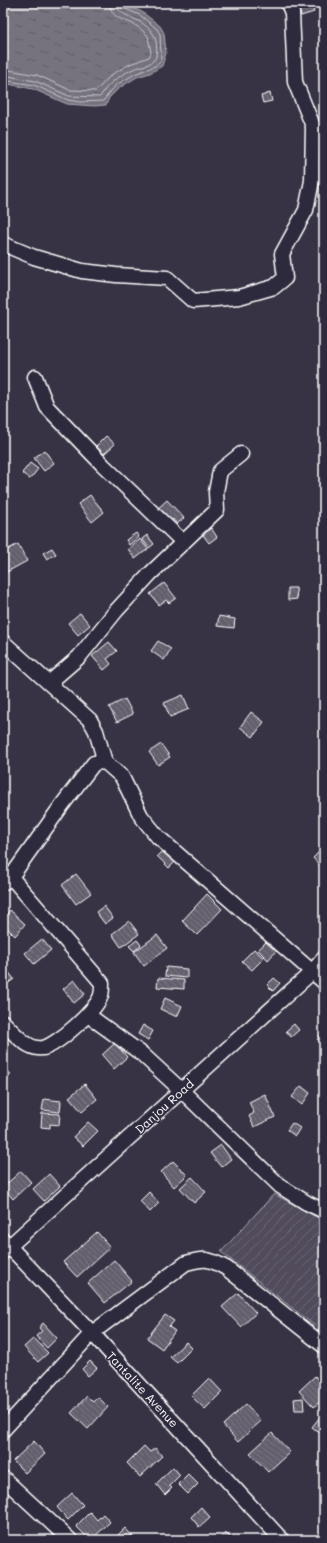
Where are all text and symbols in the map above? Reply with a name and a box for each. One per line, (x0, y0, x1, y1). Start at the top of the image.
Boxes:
street label: Danjou Road (131, 1075, 197, 1137)
street label: Tantalite Avenue (104, 1348, 182, 1430)

